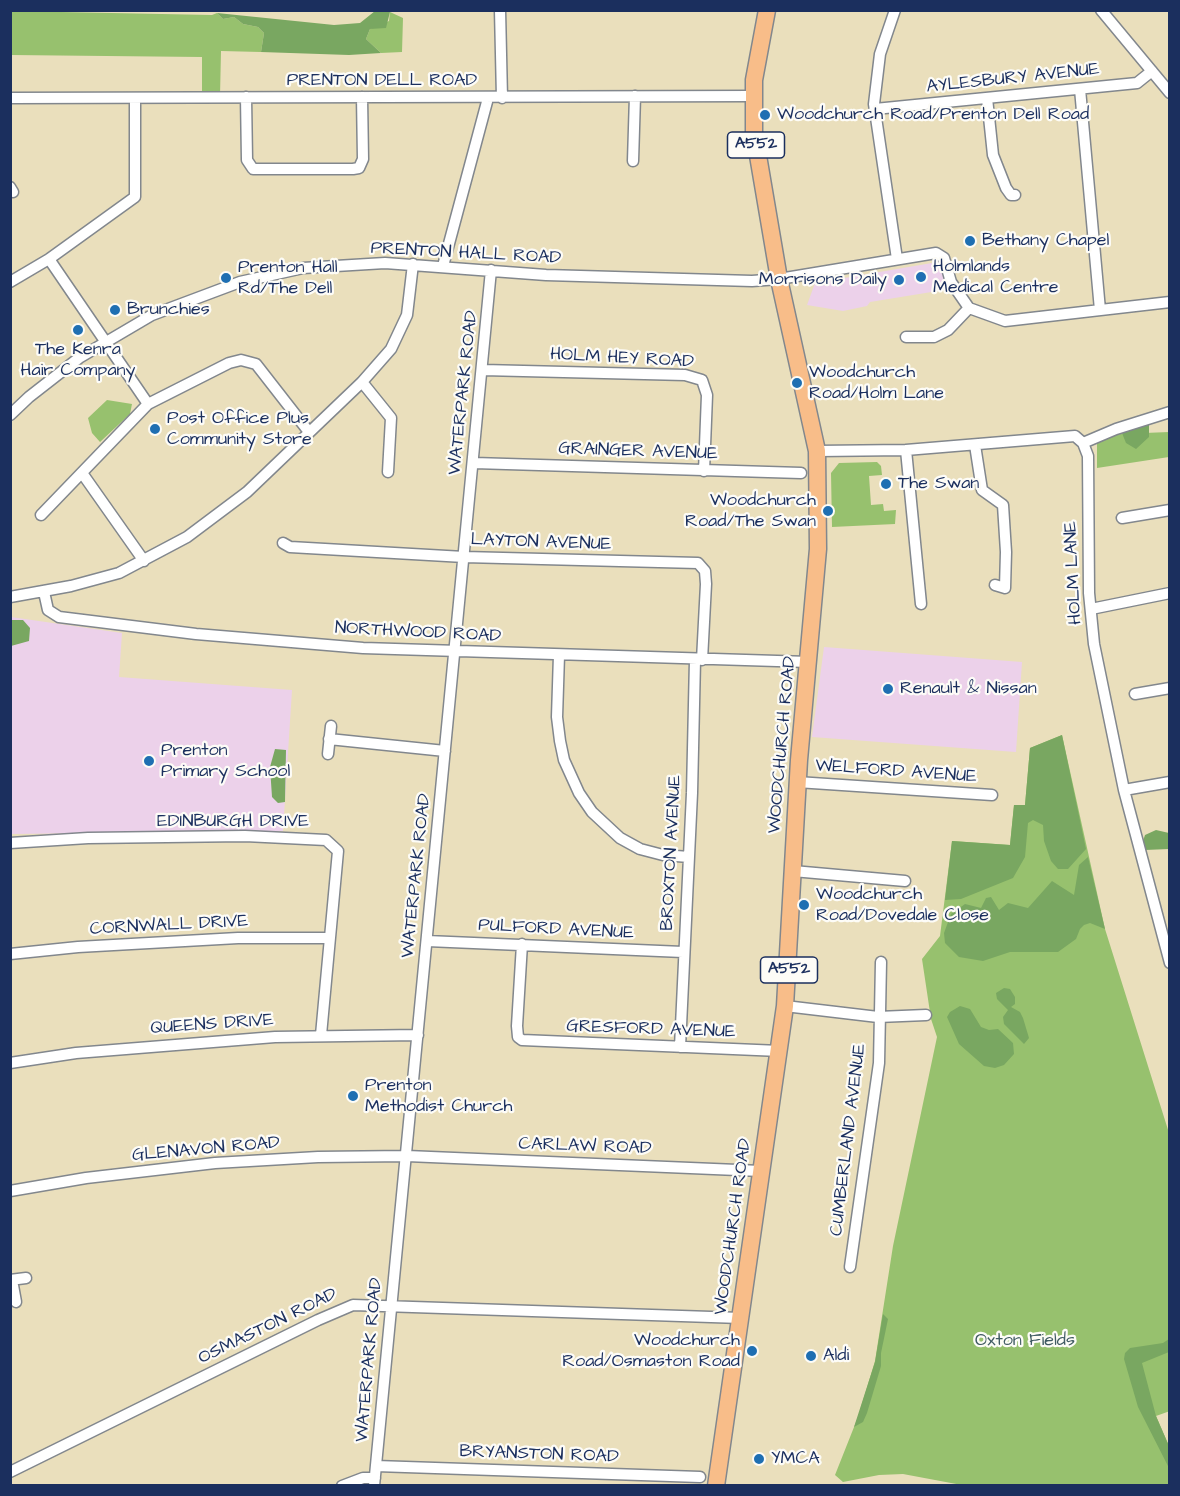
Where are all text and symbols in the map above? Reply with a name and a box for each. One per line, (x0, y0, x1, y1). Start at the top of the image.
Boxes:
street label: AYLESBURY AVENUE (925, 59, 1101, 99)
street label: PRENTON DELL ROAD (287, 70, 477, 92)
place label: Woodchurch Road/Prenton Dell Road (777, 104, 1089, 126)
marker: Woodchurch Road/Prenton Dell Road (758, 108, 772, 122)
road number: A552 (728, 132, 784, 158)
place label: Bethany Chapel (982, 230, 1109, 252)
marker: Bethany Chapel (963, 234, 977, 248)
street label: PRENTON HALL ROAD (370, 238, 562, 270)
place label: Holmlands Medical Centre (933, 256, 1059, 298)
place label: Prenton Hall Rd/The Dell (238, 257, 337, 300)
place label: Morrisons Daily (759, 269, 887, 291)
marker: Holmlands Medical Centre (914, 270, 928, 284)
marker: Prenton Hall Rd/The Dell (219, 271, 233, 285)
marker: Morrisons Daily (892, 273, 906, 287)
place label: Brunchies (127, 299, 210, 321)
marker: Brunchies (108, 303, 122, 317)
street label: WATERPARK ROAD (445, 310, 483, 476)
marker: The Kenra Hair Company (71, 323, 85, 337)
place label: The Kenra Hair Company (21, 339, 135, 382)
street label: HOLM HEY ROAD (550, 344, 694, 374)
place label: Woodchurch Road/Holm Lane (809, 362, 944, 404)
marker: Woodchurch Road/Holm Lane (790, 376, 804, 390)
place label: Post Office Plus Community Store (167, 408, 312, 450)
marker: Post Office Plus Community Store (148, 422, 162, 436)
street label: GRAINGER AVENUE (558, 438, 718, 466)
place label: The Swan (898, 473, 979, 495)
marker: The Swan (879, 477, 893, 491)
place label: Woodchurch Road/The Swan (685, 490, 816, 532)
marker: Woodchurch Road/The Swan (821, 504, 835, 518)
street label: HOLM LANE (1061, 521, 1087, 625)
street label: LAYTON AVENUE (470, 530, 612, 556)
street label: NORTHWOOD ROAD (334, 618, 502, 648)
street label: WOODCHURCH ROAD (764, 655, 802, 835)
place label: Renault & Nissan (900, 678, 1037, 700)
marker: Renault & Nissan (881, 682, 895, 696)
place label: Prenton Primary School (161, 740, 290, 783)
marker: Prenton Primary School (142, 754, 156, 768)
street label: WELFORD AVENUE (815, 756, 977, 788)
street label: BROXTON AVENUE (657, 775, 687, 931)
street label: WATERPARK ROAD (398, 793, 436, 959)
street label: EDINBURGH DRIVE (157, 811, 309, 833)
place label: Woodchurch Road/Dovedale Close (816, 884, 989, 926)
marker: Woodchurch Road/Dovedale Close (797, 898, 811, 912)
street label: CORNWALL DRIVE (89, 911, 249, 941)
street label: PULFORD AVENUE (478, 915, 634, 945)
road number: A552 (760, 957, 818, 983)
street label: QUEENS DRIVE (150, 1010, 274, 1040)
street label: GRESFORD AVENUE (566, 1016, 736, 1044)
street label: CUMBERLAND AVENUE (826, 1043, 872, 1237)
place label: Prenton Methodist Church (365, 1075, 512, 1118)
marker: Prenton Methodist Church (346, 1089, 360, 1103)
street label: GLENAVON ROAD (131, 1133, 281, 1167)
street label: CARLAW ROAD (518, 1134, 652, 1160)
street label: WOODCHURCH ROAD (711, 1137, 757, 1317)
street label: WATERPARK ROAD (352, 1277, 388, 1443)
street label: OSMASTON ROAD (195, 1284, 341, 1370)
place label: Woodchurch Road/Osmaston Road (562, 1330, 740, 1372)
park label: Oxton Fields (975, 1330, 1075, 1352)
marker: Woodchurch Road/Osmaston Road (745, 1344, 759, 1358)
place label: Aldi (823, 1345, 849, 1367)
marker: Aldi (804, 1349, 818, 1363)
street label: BRYANSTON ROAD (459, 1441, 619, 1469)
place label: YMCA (771, 1448, 820, 1470)
marker: YMCA (752, 1452, 766, 1466)

